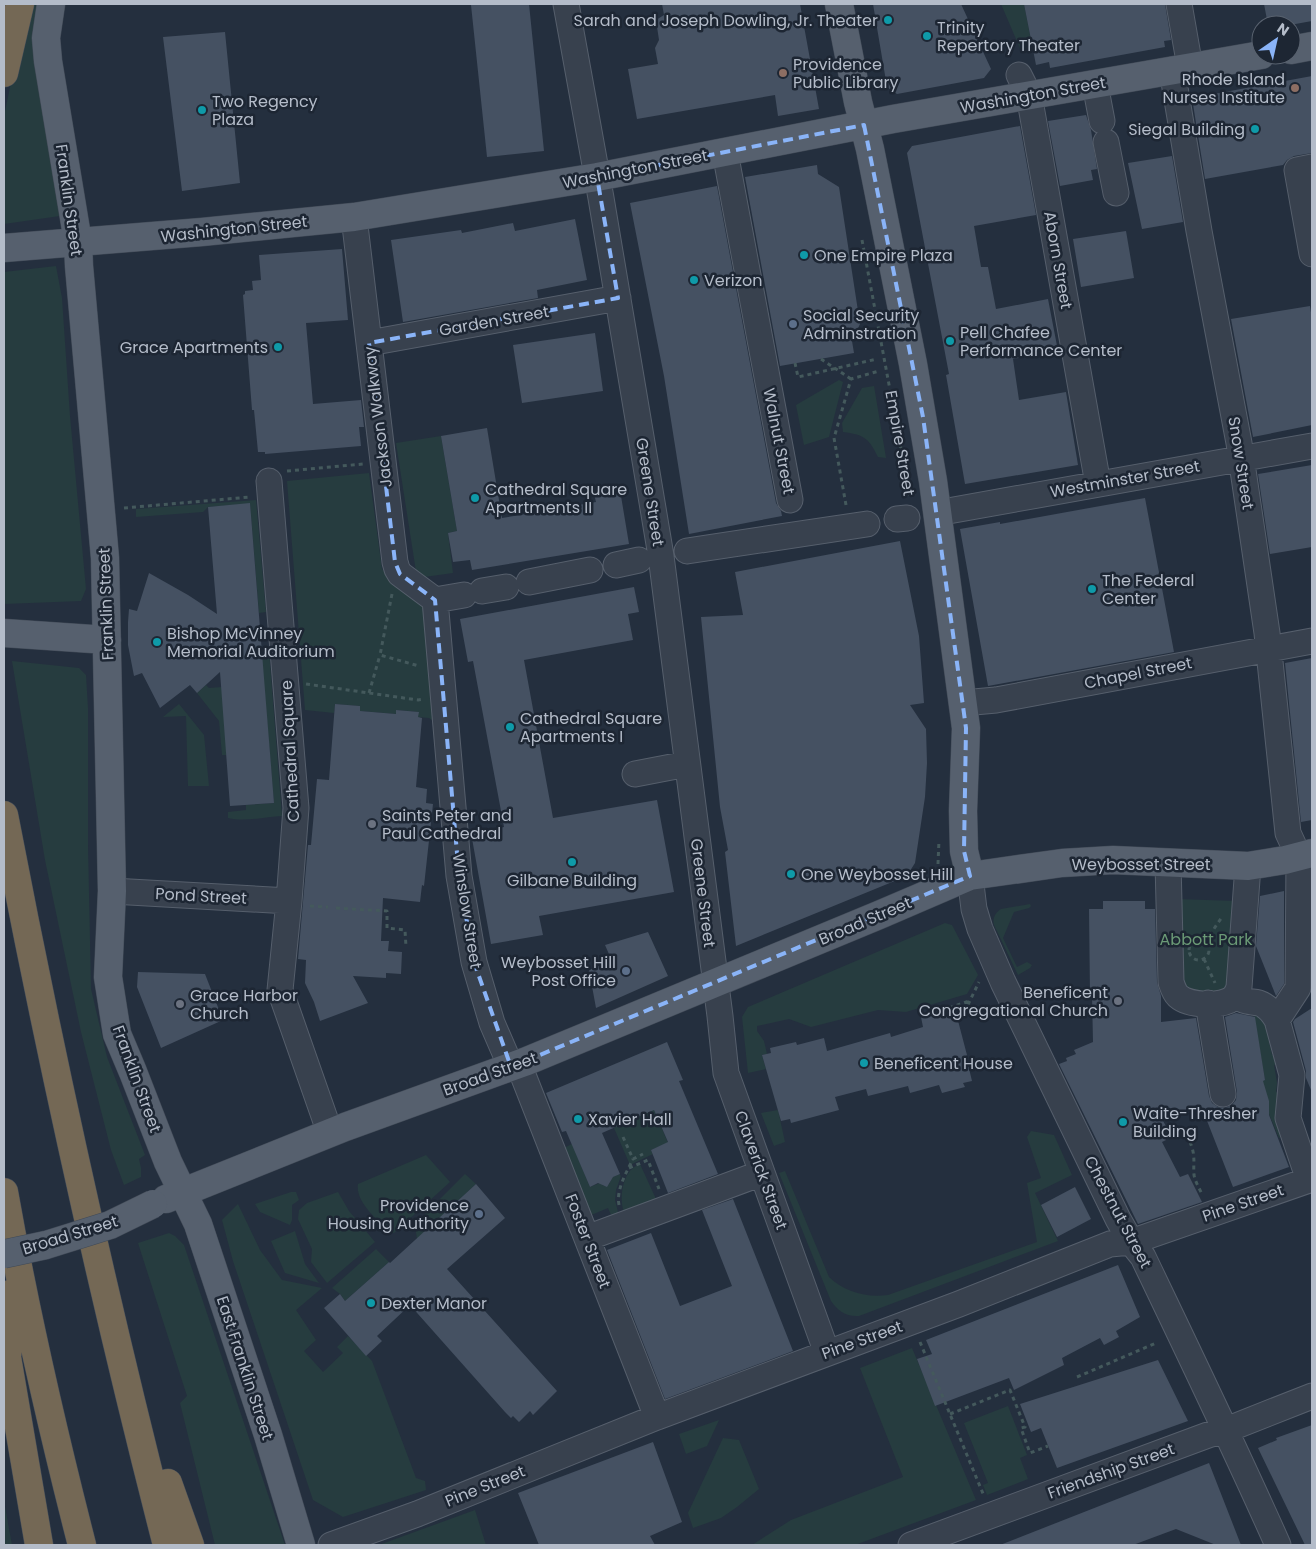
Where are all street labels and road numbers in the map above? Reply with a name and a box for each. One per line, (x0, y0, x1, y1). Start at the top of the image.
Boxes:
street label: Washington Street (958, 71, 1108, 119)
street label: Franklin Street (50, 143, 88, 258)
street label: Washington Street (560, 144, 710, 194)
street label: Aborn Street (1038, 209, 1078, 311)
street label: Washington Street (159, 210, 309, 248)
street label: Garden Street (437, 300, 551, 342)
street label: Jackson Walkway (358, 345, 398, 489)
street label: Walnut Street (757, 386, 801, 496)
street label: Empire Street (879, 389, 921, 498)
street label: Snow Street (1222, 415, 1260, 511)
street label: Greene Street (630, 436, 670, 548)
street label: Westminster Street (1048, 454, 1202, 503)
street label: Franklin Street (93, 547, 119, 661)
street label: Chapel Street (1082, 651, 1194, 695)
street label: Cathedral Square (275, 679, 305, 823)
street label: Greene Street (685, 837, 721, 949)
street label: Winslow Street (447, 852, 488, 971)
street label: Weybosset Street (1071, 853, 1211, 876)
street label: Pond Street (155, 882, 248, 910)
street label: Broad Street (815, 891, 915, 951)
street label: Franklin Street (107, 1022, 167, 1136)
street label: Broad Street (440, 1046, 540, 1102)
street label: Claverick Street (729, 1107, 793, 1233)
street label: Chestnut Street (1079, 1152, 1157, 1272)
street label: Pine Street (1199, 1178, 1287, 1228)
street label: Foster Street (559, 1190, 617, 1292)
street label: Broad Street (19, 1210, 121, 1260)
street label: East Franklin Street (211, 1293, 279, 1443)
street label: Pine Street (818, 1315, 906, 1365)
street label: Friendship Street (1044, 1437, 1178, 1505)
street label: Pine Street (442, 1459, 529, 1512)

